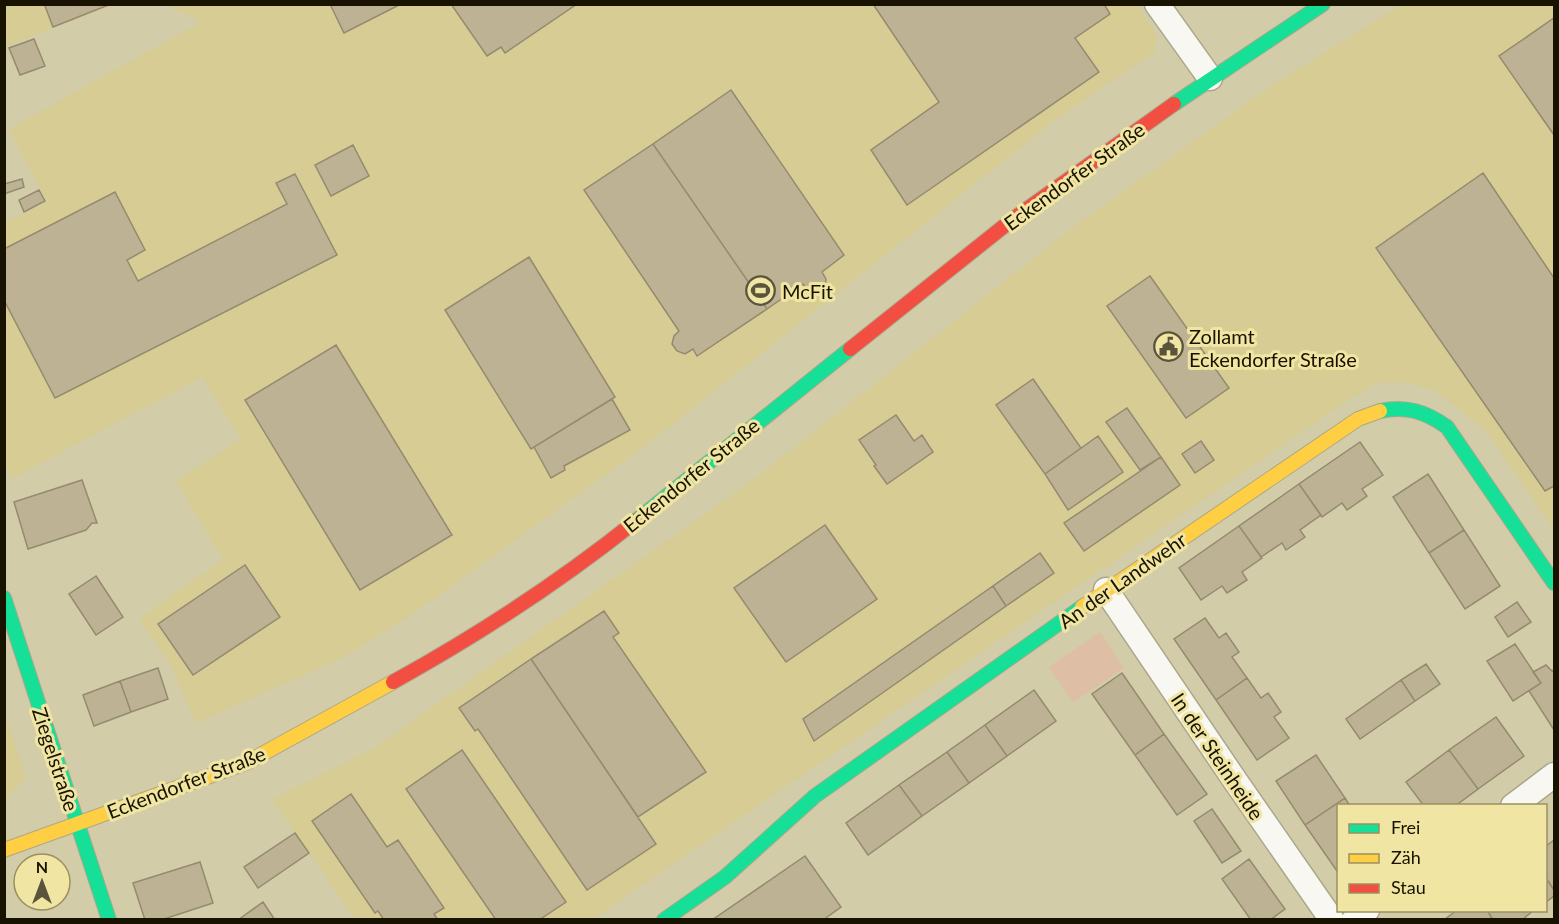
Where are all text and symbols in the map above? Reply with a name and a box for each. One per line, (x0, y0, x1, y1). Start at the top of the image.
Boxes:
street label: Eckendorfer Straße (999, 117, 1149, 235)
sports icon: McFit (745, 275, 777, 307)
place label: McFit (782, 279, 833, 303)
place label: Zollamt Eckendorfer Straße (1189, 324, 1357, 371)
public building icon: Zollamt Eckendorfer Straße (1152, 331, 1184, 363)
street label: Eckendorfer Straße (618, 413, 764, 537)
street label: An der Landwehr (1053, 527, 1191, 633)
street label: In der Steinheide (1167, 688, 1269, 824)
street label: Ziegelstraße (28, 704, 84, 814)
street label: Eckendorfer Straße (103, 741, 269, 823)
legend (1337, 804, 1547, 912)
text: Frei (1391, 816, 1420, 838)
text: Zäh (1391, 846, 1421, 868)
north arrow (12, 852, 72, 912)
text: N (36, 857, 48, 876)
text: Stau (1391, 876, 1426, 898)

